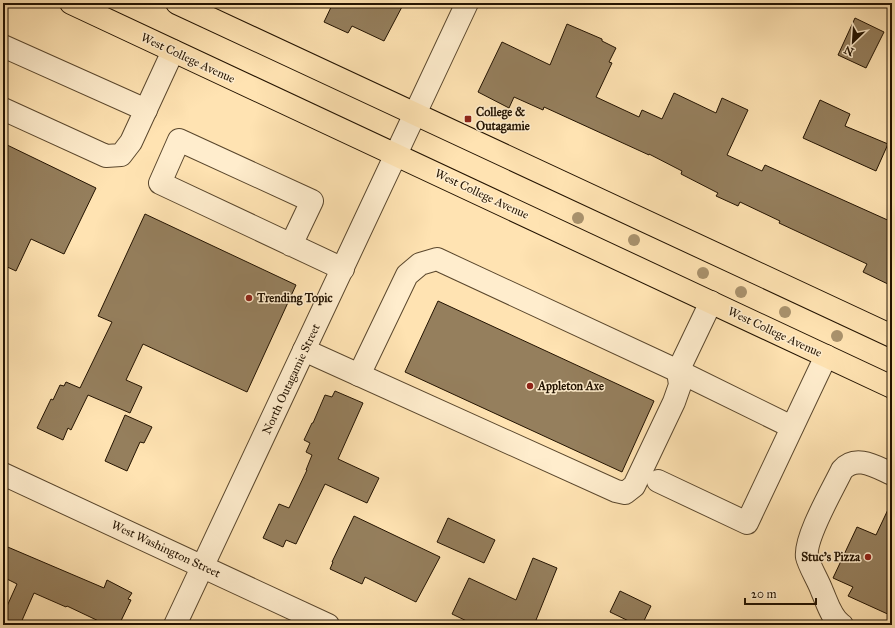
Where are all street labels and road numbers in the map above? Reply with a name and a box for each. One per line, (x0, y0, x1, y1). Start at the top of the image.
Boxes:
street label: West College Avenue (138, 30, 237, 87)
street label: West College Avenue (432, 166, 531, 223)
street label: West College Avenue (725, 304, 824, 361)
street label: North Outagamie Street (259, 321, 324, 437)
street label: West Washington Street (109, 518, 223, 582)

